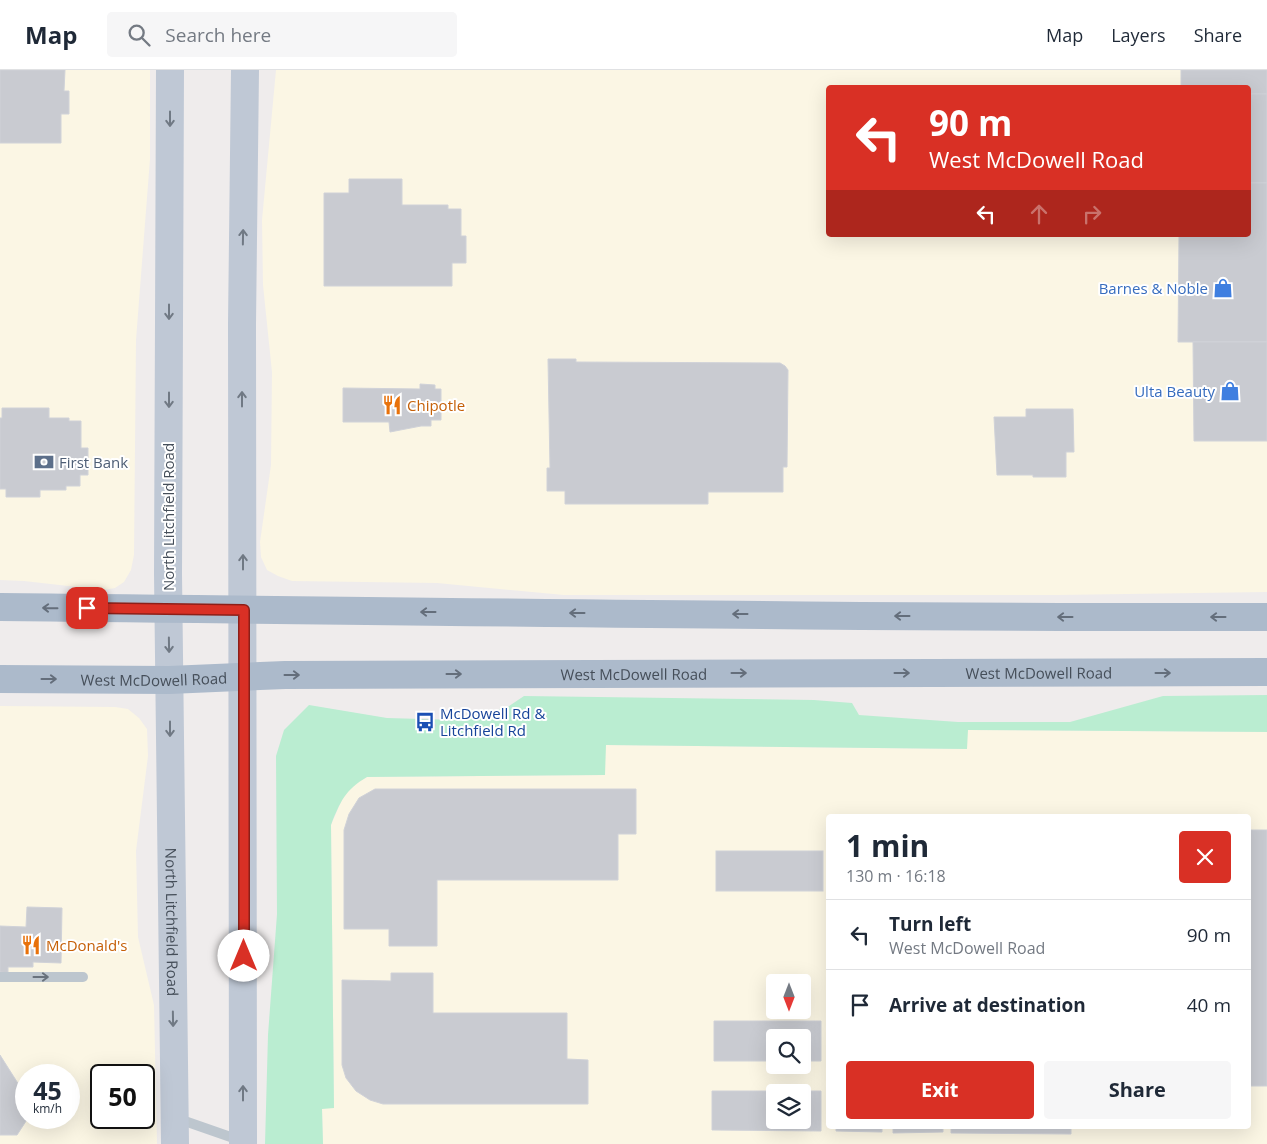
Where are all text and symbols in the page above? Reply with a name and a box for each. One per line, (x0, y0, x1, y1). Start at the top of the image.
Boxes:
search box (107, 12, 457, 57)
text: Map (25, 18, 77, 51)
icon: search (125, 21, 153, 49)
text: Search here (165, 22, 271, 48)
text: Map (1046, 23, 1083, 47)
text: Layers (1111, 23, 1166, 47)
text: Share (1194, 23, 1242, 47)
text: 90 m (929, 99, 1012, 146)
icon: left (846, 105, 911, 170)
one-way arrow (165, 110, 175, 126)
text: West McDowell Road (929, 144, 1144, 174)
icon: left (972, 200, 1000, 228)
icon: ahead (1025, 200, 1053, 228)
icon: right (1078, 200, 1106, 228)
one-way arrow (238, 229, 248, 245)
shop icon: Barnes & Noble (1212, 277, 1234, 299)
place label: Barnes & Noble (1099, 278, 1208, 298)
one-way arrow (164, 304, 174, 320)
shop icon: Ulta Beauty (1219, 380, 1241, 402)
place label: Ulta Beauty (1134, 381, 1215, 401)
one-way arrow (237, 391, 247, 408)
one-way arrow (164, 392, 174, 408)
restaurant icon: Chipotle (381, 394, 403, 416)
place label: Chipotle (407, 395, 465, 415)
street label: North Litchfield Road (158, 443, 178, 591)
bank icon: First Bank (33, 451, 55, 473)
place label: First Bank (59, 452, 128, 472)
one-way arrow (238, 554, 248, 570)
pin (66, 587, 108, 629)
icon: arrive (73, 594, 101, 622)
one-way arrow (42, 603, 58, 613)
one-way arrow (420, 607, 436, 617)
one-way arrow (570, 608, 586, 618)
one-way arrow (732, 610, 748, 619)
one-way arrow (895, 611, 911, 621)
one-way arrow (1057, 612, 1074, 622)
one-way arrow (1211, 612, 1227, 622)
one-way arrow (164, 636, 174, 652)
street label: West McDowell Road (965, 662, 1112, 683)
street label: West McDowell Road (560, 664, 707, 684)
street label: West McDowell Road (81, 667, 228, 690)
one-way arrow (731, 668, 747, 678)
one-way arrow (894, 668, 910, 678)
one-way arrow (1154, 668, 1171, 678)
one-way arrow (446, 669, 462, 679)
one-way arrow (284, 670, 300, 680)
one-way arrow (40, 674, 56, 684)
place label: McDowell Rd & Litchfield Rd (440, 703, 545, 740)
bus stop icon: McDowell Rd & Litchfield Rd (414, 711, 436, 733)
one-way arrow (165, 720, 175, 736)
text: 1 min (846, 825, 929, 866)
button: close (1179, 831, 1231, 883)
street label: North Litchfield Road (161, 848, 183, 996)
text: 130 m · 16:18 (846, 865, 946, 887)
text: Turn left (889, 911, 971, 937)
icon: left (846, 921, 874, 949)
text: 90 m (1187, 922, 1231, 948)
position arrow (217, 929, 269, 981)
restaurant icon: McDonald's (20, 934, 42, 956)
place label: McDonald's (46, 935, 128, 955)
text: West McDowell Road (889, 937, 1045, 959)
one-way arrow (33, 972, 49, 982)
north arrow (766, 974, 811, 1019)
map controls (766, 974, 811, 1129)
icon: arrive (846, 991, 874, 1019)
text: Arrive at destination (889, 992, 1086, 1018)
text: 40 m (1187, 992, 1231, 1018)
one-way arrow (168, 1010, 178, 1027)
button: search (766, 1029, 811, 1074)
button: Exit (846, 1061, 1034, 1119)
button: Share (1044, 1061, 1231, 1119)
speed limit sign: 50 (90, 1064, 155, 1129)
text: 45 (33, 1073, 62, 1107)
button: layers (766, 1084, 811, 1129)
one-way arrow (238, 1085, 248, 1102)
text: km/h (33, 1100, 62, 1117)

